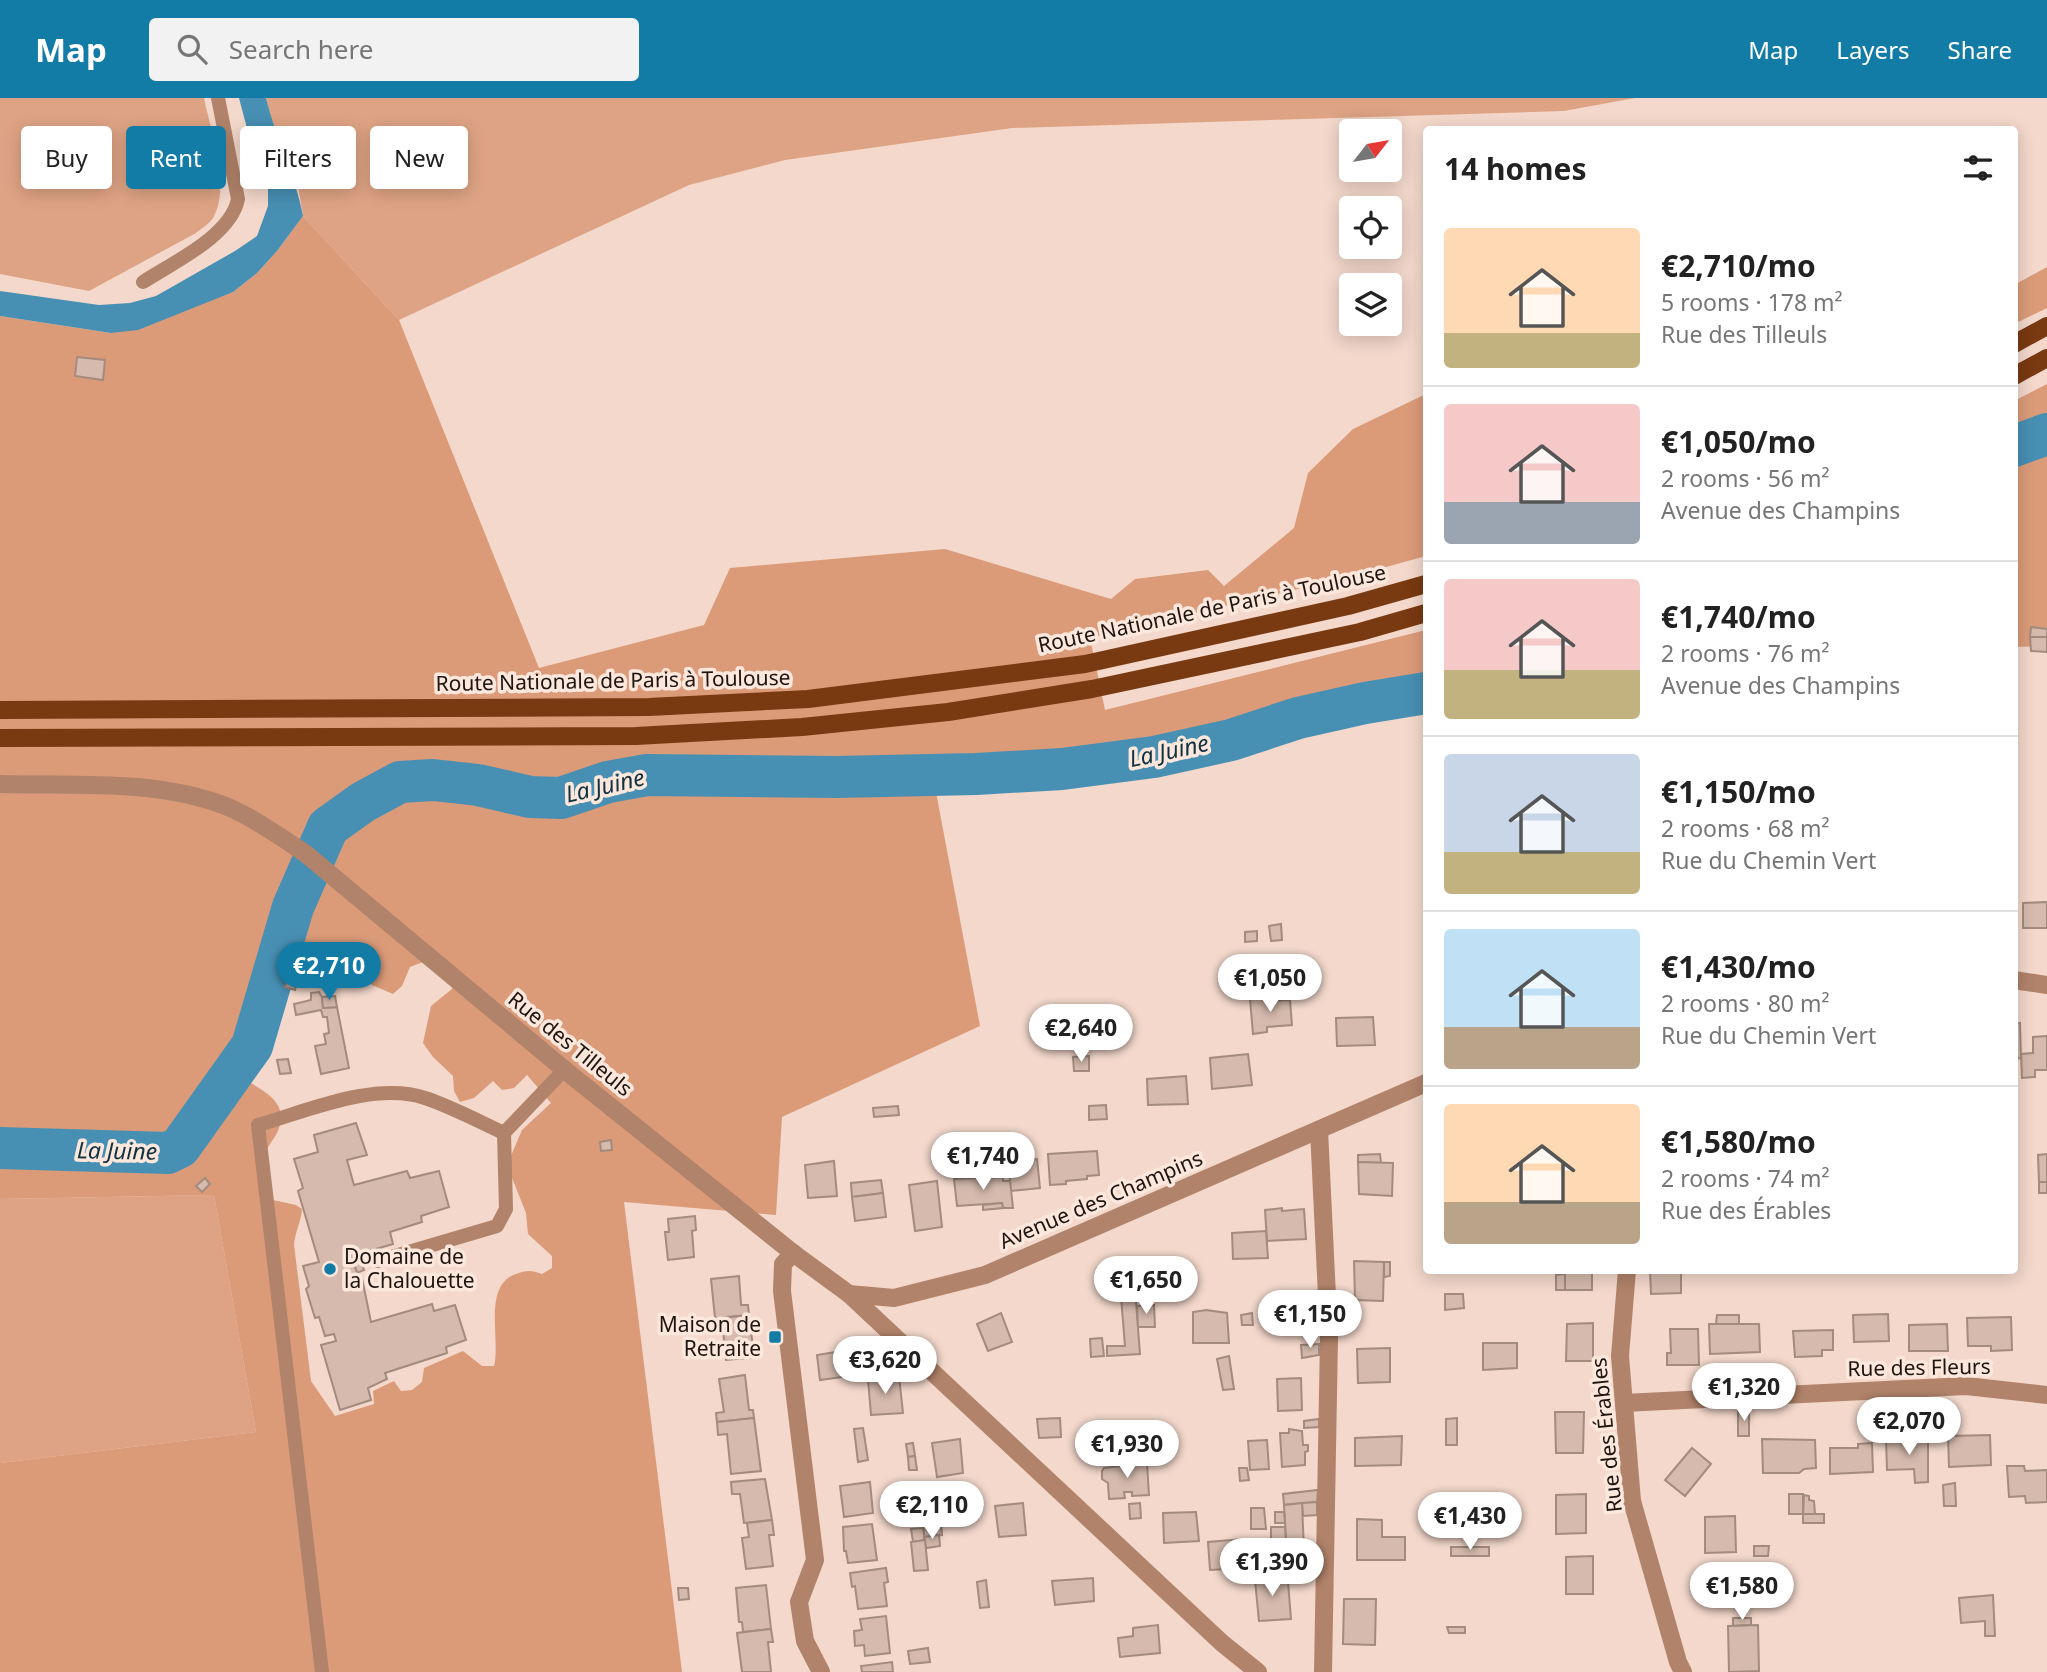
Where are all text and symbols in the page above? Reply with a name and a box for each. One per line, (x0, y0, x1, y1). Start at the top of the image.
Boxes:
search box (149, 18, 639, 81)
text: Map (35, 27, 107, 72)
icon: search (173, 30, 211, 68)
text: Search here (229, 31, 373, 67)
text: Map (1748, 33, 1798, 66)
text: Layers (1836, 33, 1910, 66)
text: Share (1948, 33, 2012, 66)
north arrow (1339, 119, 1402, 182)
map controls (1339, 119, 1402, 336)
chip: Buy (21, 126, 112, 189)
chip: Rent (126, 126, 226, 189)
chip: Filters (240, 126, 356, 189)
chip: New (370, 126, 468, 189)
text: 14 homes (1444, 148, 1587, 189)
icon: filters (1959, 149, 1997, 187)
button: locate (1339, 196, 1402, 259)
text: €2,710/mo (1661, 245, 1816, 286)
icon: home (1500, 256, 1584, 340)
button: layers (1339, 273, 1402, 336)
text: 5 rooms · 178 m² (1661, 286, 1843, 318)
text: Rue des Tilleuls (1661, 318, 1827, 350)
text: €1,050/mo (1661, 421, 1816, 462)
icon: home (1500, 432, 1584, 516)
text: 2 rooms · 56 m² (1661, 462, 1830, 494)
text: Avenue des Champins (1661, 494, 1900, 526)
street label: Route Nationale de Paris à Toulouse (1035, 557, 1388, 659)
text: €1,740/mo (1661, 596, 1816, 637)
icon: home (1500, 607, 1584, 691)
text: 2 rooms · 76 m² (1661, 637, 1830, 669)
street label: Route Nationale de Paris à Toulouse (435, 663, 791, 697)
text: Avenue des Champins (1661, 669, 1900, 701)
water label: La Juine (1126, 726, 1211, 774)
water label: La Juine (562, 760, 648, 810)
text: €1,150/mo (1661, 771, 1816, 812)
icon: home (1500, 782, 1584, 866)
text: 2 rooms · 68 m² (1661, 812, 1830, 844)
text: Rue du Chemin Vert (1661, 844, 1876, 876)
pin: €2,710 (272, 942, 386, 1002)
text: €1,430/mo (1661, 946, 1816, 987)
text: €2,710 (293, 949, 365, 981)
pin: €1,050 (1213, 954, 1327, 1014)
icon: home (1500, 957, 1584, 1041)
text: €1,050 (1234, 961, 1306, 993)
street label: Rue des Tilleuls (503, 985, 638, 1102)
text: 2 rooms · 80 m² (1661, 987, 1830, 1019)
pin: €2,640 (1024, 1004, 1138, 1064)
text: €2,640 (1045, 1011, 1117, 1043)
text: Rue du Chemin Vert (1661, 1019, 1876, 1051)
text: €1,580/mo (1661, 1121, 1816, 1162)
pin: €1,740 (926, 1132, 1040, 1192)
icon: home (1500, 1132, 1584, 1216)
water label: La Juine (77, 1133, 157, 1167)
text: €1,740 (947, 1139, 1019, 1171)
street label: Avenue des Champins (995, 1144, 1207, 1255)
text: 2 rooms · 74 m² (1661, 1162, 1830, 1194)
text: Rue des Érables (1661, 1194, 1831, 1226)
place label: Domaine de la Chalouette (344, 1242, 475, 1294)
pin: €1,650 (1089, 1256, 1203, 1316)
marker: Domaine de la Chalouette (322, 1261, 338, 1277)
text: €1,650 (1110, 1263, 1182, 1295)
pin: €1,150 (1253, 1290, 1367, 1350)
text: €1,150 (1274, 1297, 1346, 1329)
place label: Maison de Retraite (659, 1310, 761, 1362)
marker: Maison de Retraite (767, 1329, 783, 1345)
pin: €3,620 (828, 1336, 942, 1396)
text: €3,620 (849, 1343, 921, 1375)
street label: Rue des Fleurs (1847, 1352, 1991, 1382)
street label: Rue des Érables (1584, 1356, 1628, 1514)
pin: €1,320 (1687, 1364, 1801, 1423)
text: €1,320 (1708, 1370, 1780, 1402)
pin: €2,070 (1852, 1398, 1966, 1457)
text: €2,070 (1873, 1404, 1945, 1436)
pin: €1,930 (1070, 1420, 1184, 1480)
text: €1,930 (1091, 1427, 1163, 1459)
pin: €2,110 (875, 1482, 989, 1541)
text: €2,110 (896, 1488, 968, 1520)
pin: €1,430 (1413, 1492, 1527, 1552)
text: €1,430 (1434, 1499, 1506, 1531)
pin: €1,390 (1215, 1538, 1329, 1598)
text: €1,390 (1236, 1545, 1308, 1577)
pin: €1,580 (1685, 1562, 1799, 1622)
text: €1,580 (1706, 1569, 1778, 1601)

